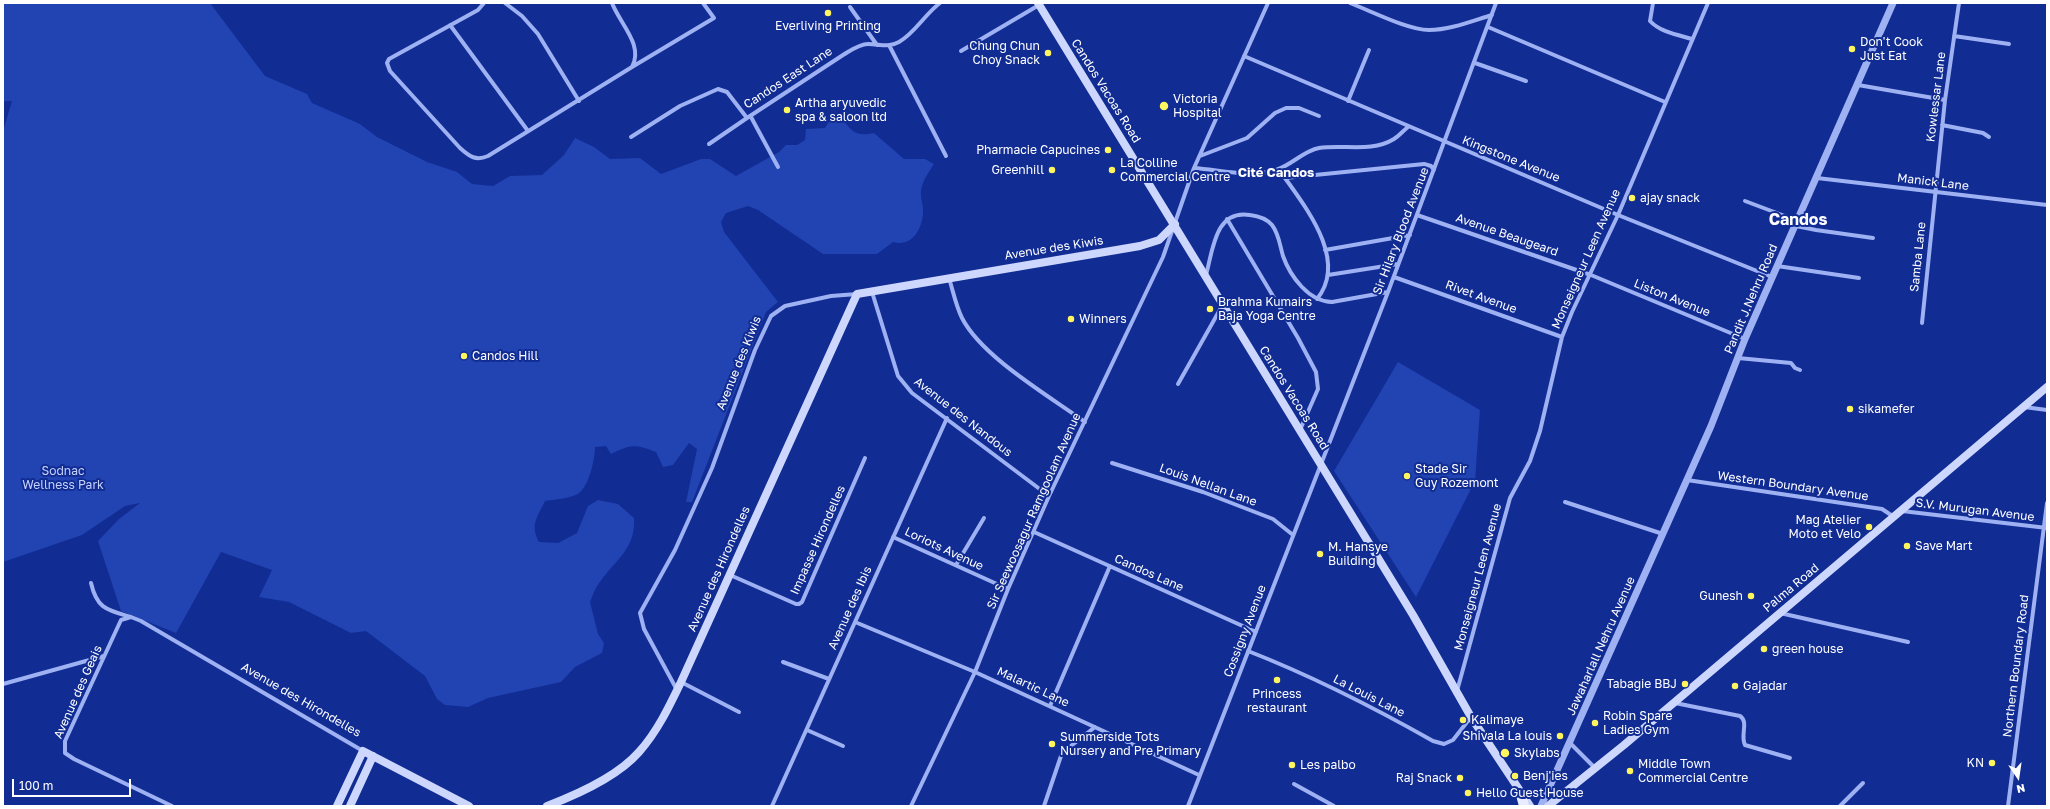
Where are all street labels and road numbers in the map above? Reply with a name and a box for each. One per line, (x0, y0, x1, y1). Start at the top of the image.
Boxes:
street label: Candos Vacoas Road (1068, 36, 1144, 146)
street label: Candos East Lane (741, 44, 835, 112)
street label: Kowlessar Lane (1923, 51, 1949, 143)
street label: Kingstone Avenue (1460, 133, 1562, 185)
street label: Sir Hilary Blood Avenue (1370, 165, 1432, 297)
street label: Manick Lane (1896, 170, 1970, 194)
street label: Monseigneur Leen Avenue (1549, 187, 1623, 331)
street label: Avenue Beaugeard (1454, 211, 1560, 259)
street label: Samba Lane (1907, 221, 1929, 293)
street label: Avenue des Kiwis (1004, 233, 1104, 263)
street label: Pandit J.Nehru Road (1721, 242, 1781, 356)
street label: Liston Avenue (1632, 276, 1712, 320)
street label: Rivet Avenue (1443, 277, 1519, 317)
street label: Avenue des Kiwis (714, 314, 764, 412)
street label: Candos Vacoas Road (1256, 343, 1332, 453)
street label: Avenue des Nandous (911, 374, 1015, 460)
street label: Sir Seewoosagur Ramgoolam Avenue (984, 411, 1084, 611)
street label: Louis Nellan Lane (1157, 461, 1259, 509)
street label: Western Boundary Avenue (1717, 468, 1869, 504)
street label: Impasse Hirondelles (787, 483, 849, 597)
street label: S.V. Murugan Avenue (1915, 496, 2035, 524)
street label: Monseigneur Leen Avenue (1451, 502, 1505, 652)
street label: Avenue des Hirondelles (685, 504, 753, 634)
street label: Loriots Avenue (902, 524, 986, 574)
street label: Candos Lane (1112, 551, 1186, 595)
street label: Palma Road (1760, 561, 1822, 615)
street label: Avenue des Ibis (825, 564, 875, 652)
street label: Jawaharlall Nehru Avenue (1564, 574, 1638, 718)
street label: Cossigny Avenue (1221, 583, 1269, 679)
street label: Northern Boundary Road (2000, 594, 2032, 738)
street label: Avenue des Geais (51, 643, 105, 741)
street label: Avenue des Hirondelles (239, 660, 363, 740)
street label: Malartic Lane (994, 664, 1072, 710)
street label: La Louis Lane (1331, 672, 1407, 720)

